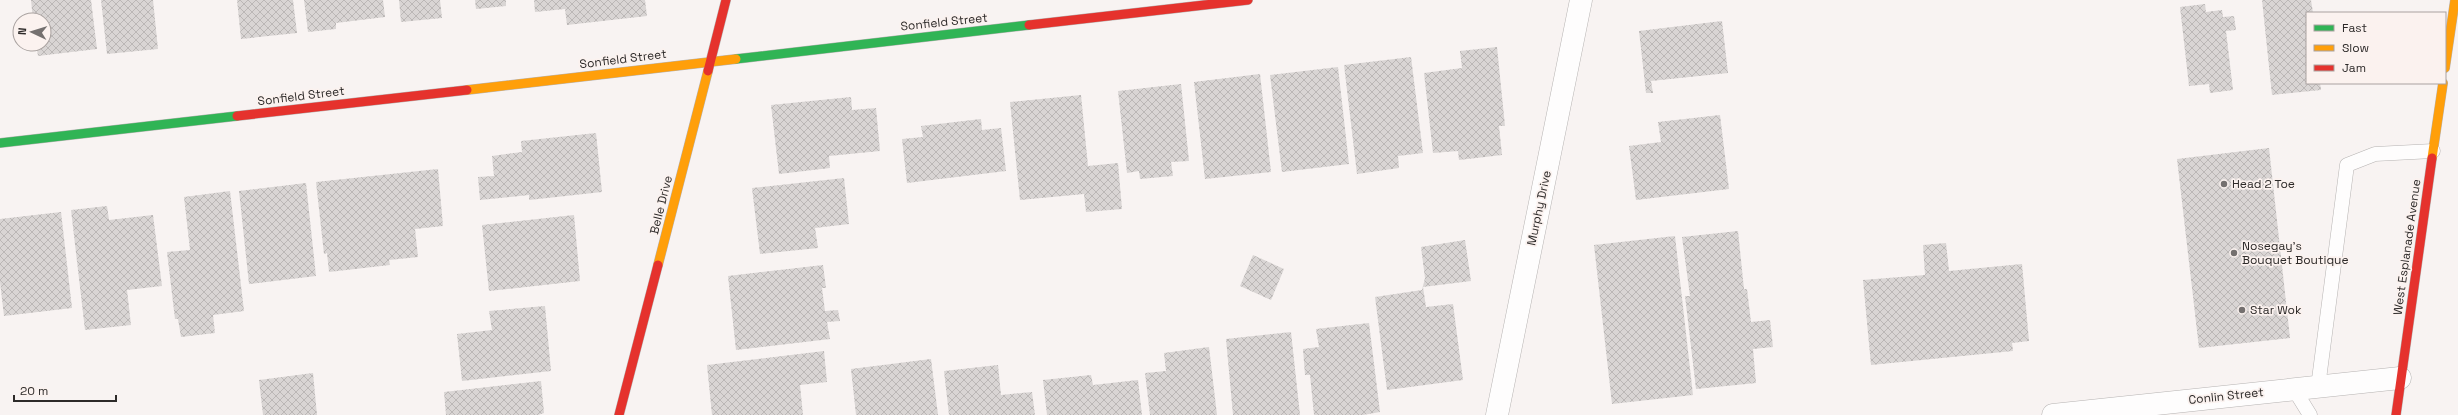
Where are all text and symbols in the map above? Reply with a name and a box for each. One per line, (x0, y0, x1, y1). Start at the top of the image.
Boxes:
street label: Sonfield Street (900, 9, 988, 35)
north arrow (12, 12, 52, 52)
legend (2306, 12, 2446, 84)
text: Fast (2342, 20, 2367, 36)
text: N (15, 27, 29, 35)
text: Slow (2342, 40, 2369, 56)
street label: Sonfield Street (579, 46, 667, 72)
text: Jam (2342, 60, 2366, 76)
street label: Sonfield Street (257, 83, 345, 109)
street label: Murphy Drive (1523, 169, 1555, 247)
street label: Belle Drive (646, 174, 676, 236)
place label: Head 2 Toe (2232, 176, 2295, 192)
street label: West Esplanade Avenue (2390, 178, 2424, 316)
marker: Head 2 Toe (2219, 179, 2229, 189)
place label: Nosegay's Bouquet Boutique (2242, 238, 2349, 268)
marker: Nosegay's Bouquet Boutique (2229, 248, 2239, 258)
place label: Star Wok (2250, 302, 2302, 318)
marker: Star Wok (2237, 305, 2247, 315)
scale bar (14, 377, 116, 403)
text: 20 m (20, 383, 48, 399)
street label: Conlin Street (2188, 384, 2264, 408)

